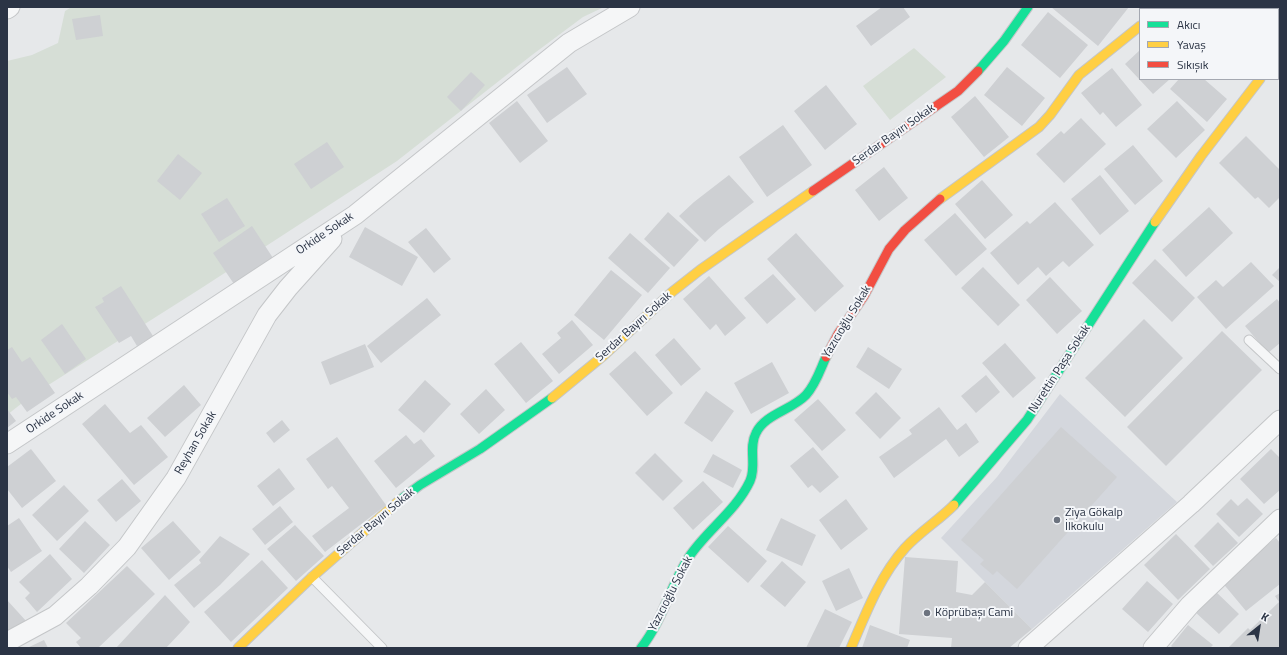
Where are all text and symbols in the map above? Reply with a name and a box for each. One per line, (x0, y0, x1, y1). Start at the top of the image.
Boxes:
legend (1139, 8, 1279, 80)
text: Akıcı (1177, 15, 1200, 34)
text: Yavaş (1177, 35, 1206, 54)
text: Sıkışık (1177, 55, 1208, 74)
street label: Serdar Bayırı Sokak (850, 101, 938, 169)
street label: Orkide Sokak (294, 210, 356, 258)
street label: Yazıcıoğlu Sokak (820, 283, 874, 361)
street label: Serdar Bayırı Sokak (593, 289, 675, 365)
street label: Nurettin Paşa Sokak (1026, 322, 1094, 416)
street label: Orkide Sokak (24, 389, 86, 437)
street label: Reyhan Sokak (172, 409, 220, 477)
street label: Serdar Bayırı Sokak (334, 485, 418, 559)
place label: Ziya Gökalp İlkokulu (1065, 506, 1123, 534)
marker: Ziya Gökalp İlkokulu (1052, 515, 1062, 525)
street label: Yazıcıoğlu Sokak (646, 554, 696, 634)
place label: Köprübaşı Cami (935, 606, 1013, 620)
north arrow (1239, 607, 1279, 647)
marker: Köprübaşı Cami (922, 608, 932, 618)
text: K (1258, 608, 1272, 625)

